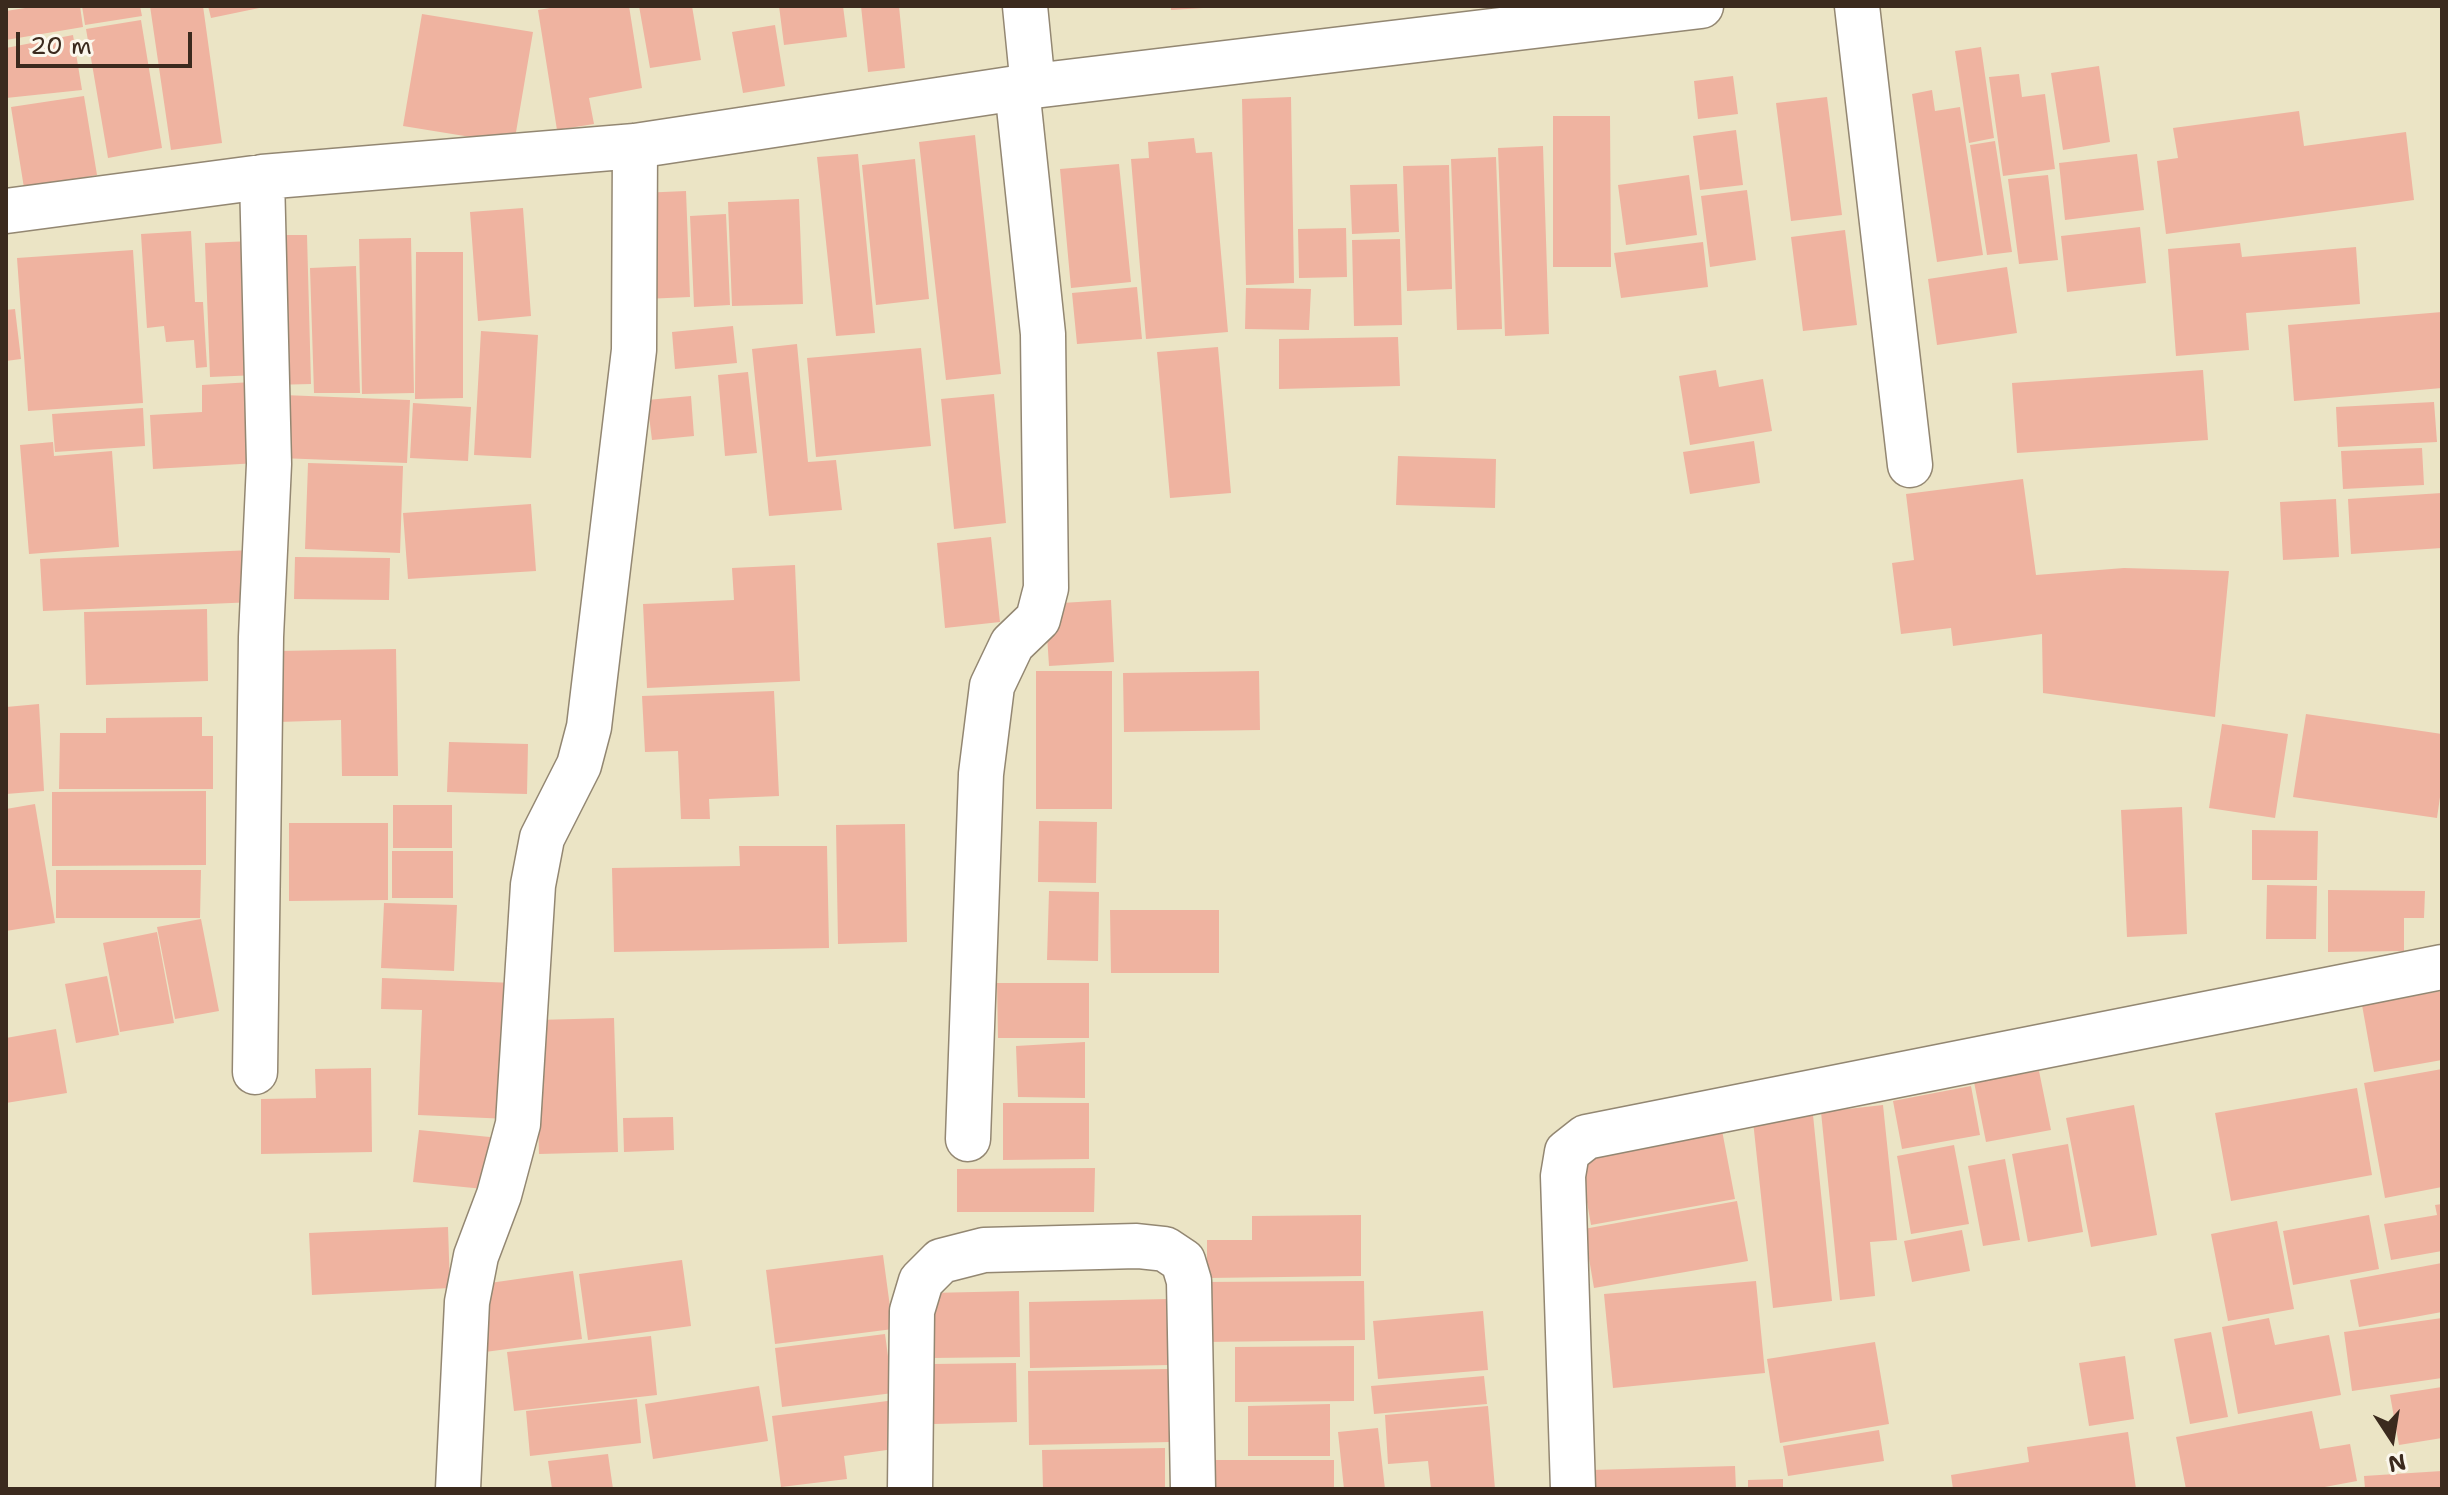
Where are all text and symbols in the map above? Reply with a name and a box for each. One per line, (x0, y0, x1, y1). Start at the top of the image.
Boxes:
scale bar (20, 16, 196, 66)
text: 20 m (30, 30, 92, 62)
north arrow (2352, 1399, 2432, 1479)
text: N (2386, 1447, 2409, 1479)

